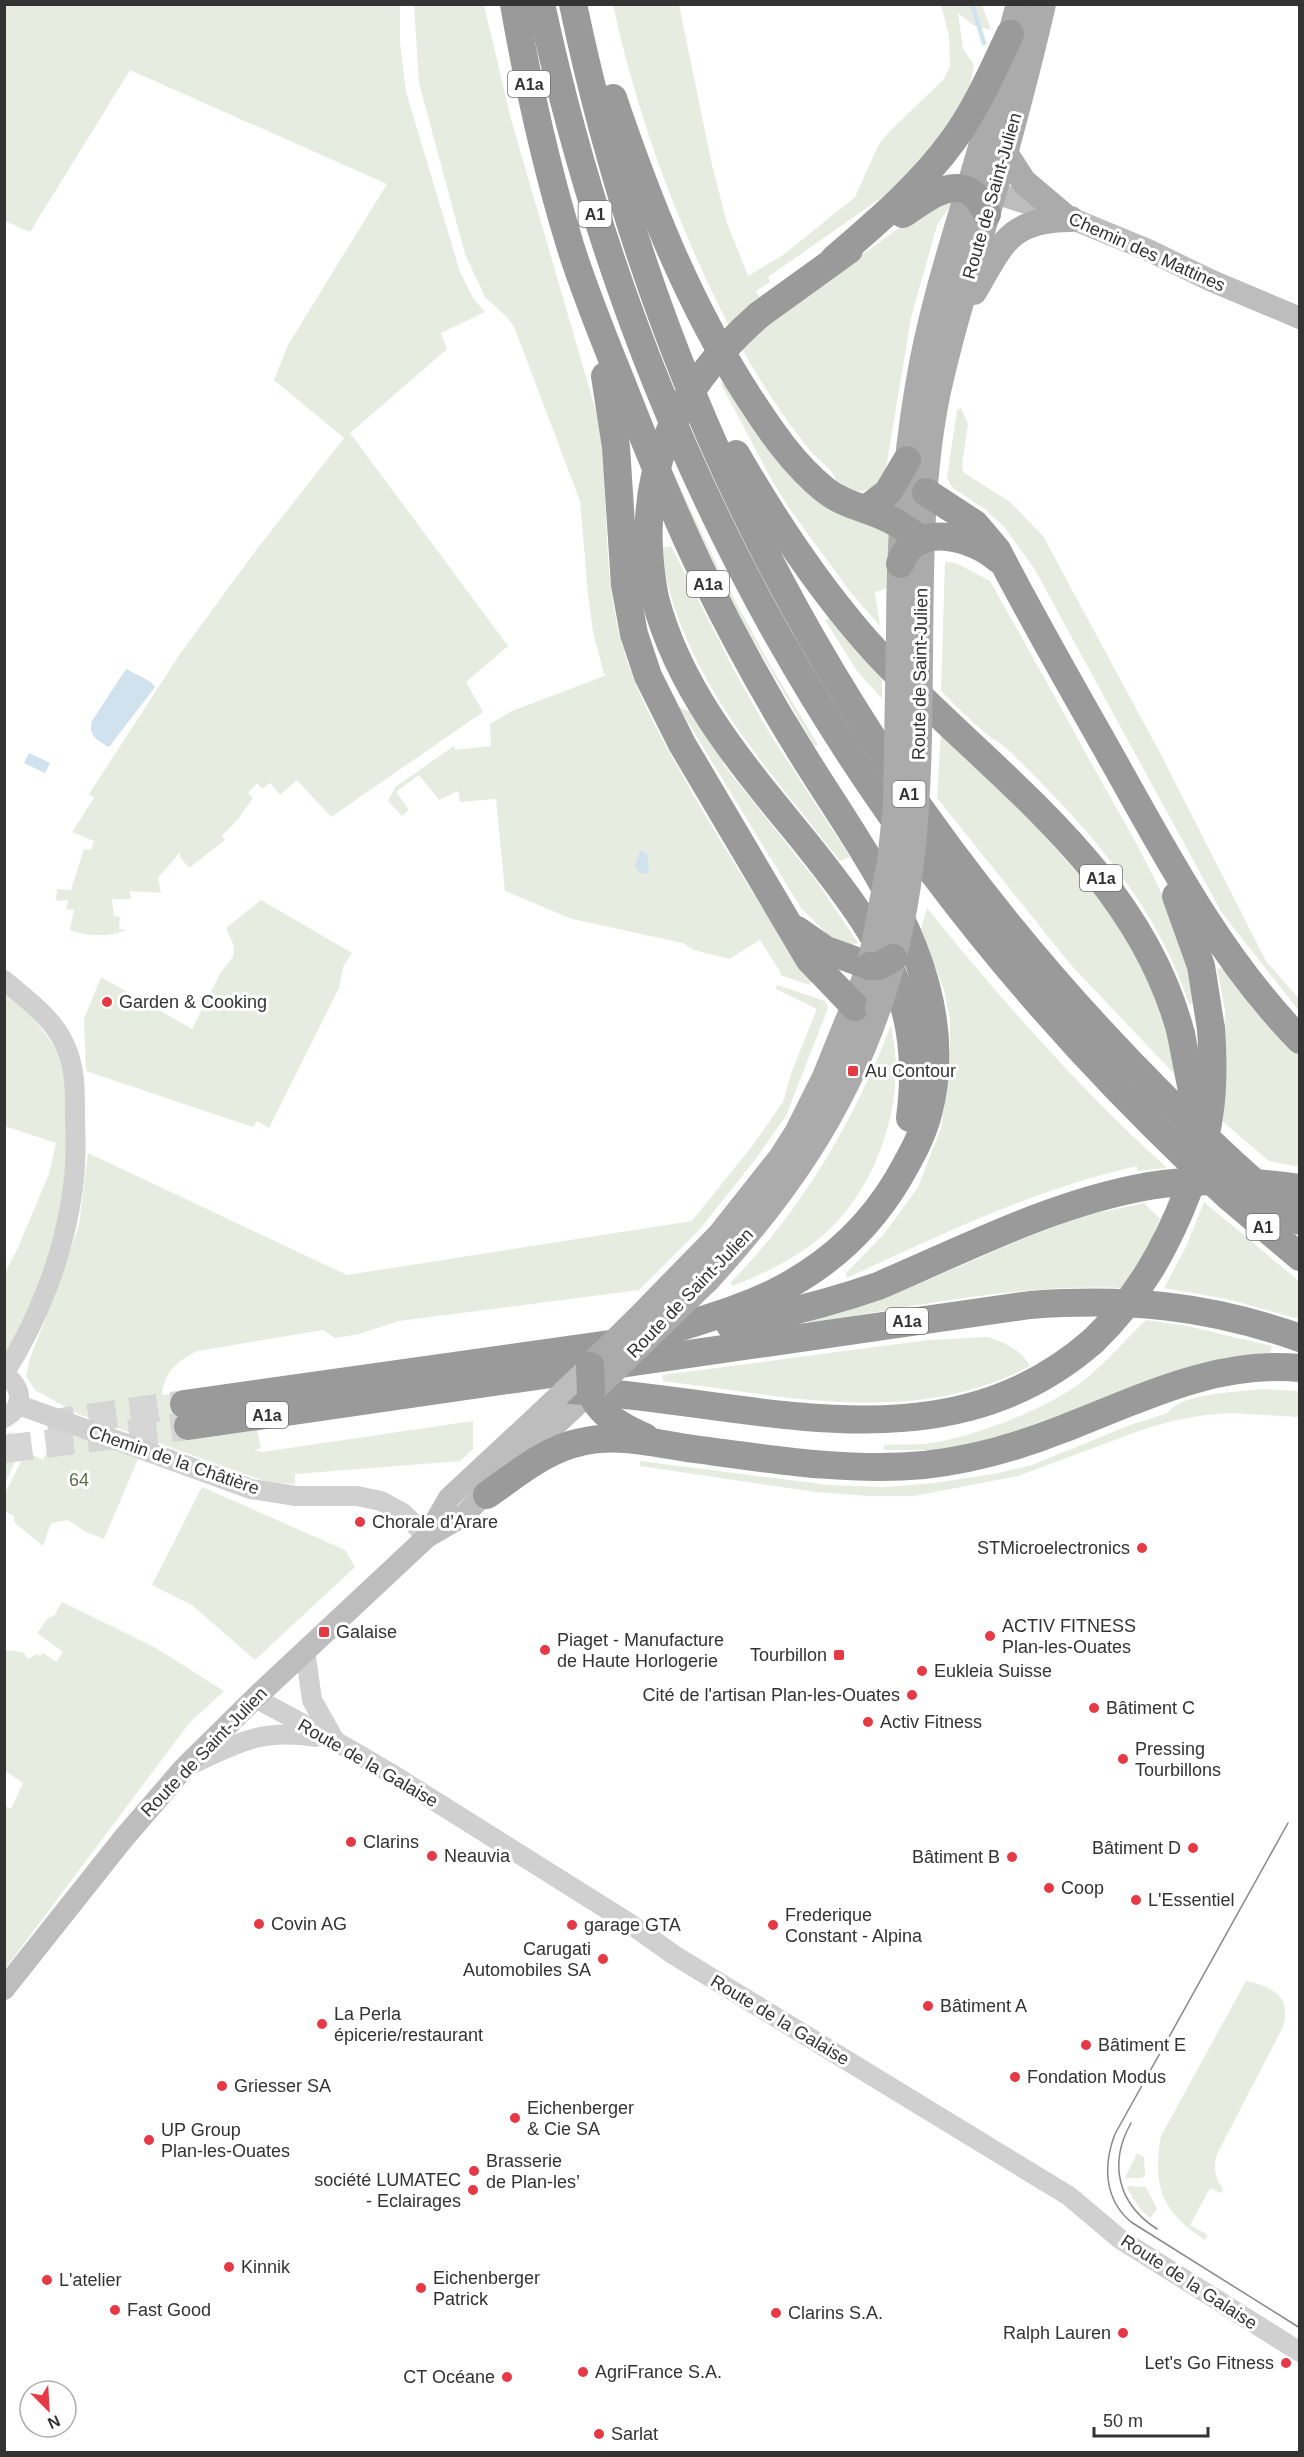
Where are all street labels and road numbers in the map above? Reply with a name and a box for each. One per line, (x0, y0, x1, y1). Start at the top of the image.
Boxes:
road number: A1a (508, 71, 550, 97)
street label: Route de Saint-Julien (959, 111, 1025, 281)
road number: A1 (578, 201, 612, 227)
street label: Chemin des Mattines (1066, 208, 1228, 296)
road number: A1a (687, 571, 729, 597)
street label: Route de Saint-Julien (908, 588, 932, 760)
road number: A1 (892, 781, 926, 807)
road number: A1a (1080, 865, 1122, 891)
road number: A1 (1246, 1214, 1280, 1240)
street label: Route de Saint-Julien (623, 1224, 757, 1362)
road number: A1a (886, 1308, 928, 1334)
road number: A1a (246, 1402, 288, 1428)
street label: Chemin de la Châtière (86, 1421, 262, 1499)
street label: Route de Saint-Julien (137, 1683, 271, 1821)
street label: Route de la Galaise (295, 1715, 441, 1811)
street label: Route de la Galaise (707, 1971, 853, 2069)
street label: Route de la Galaise (1117, 2231, 1261, 2333)

